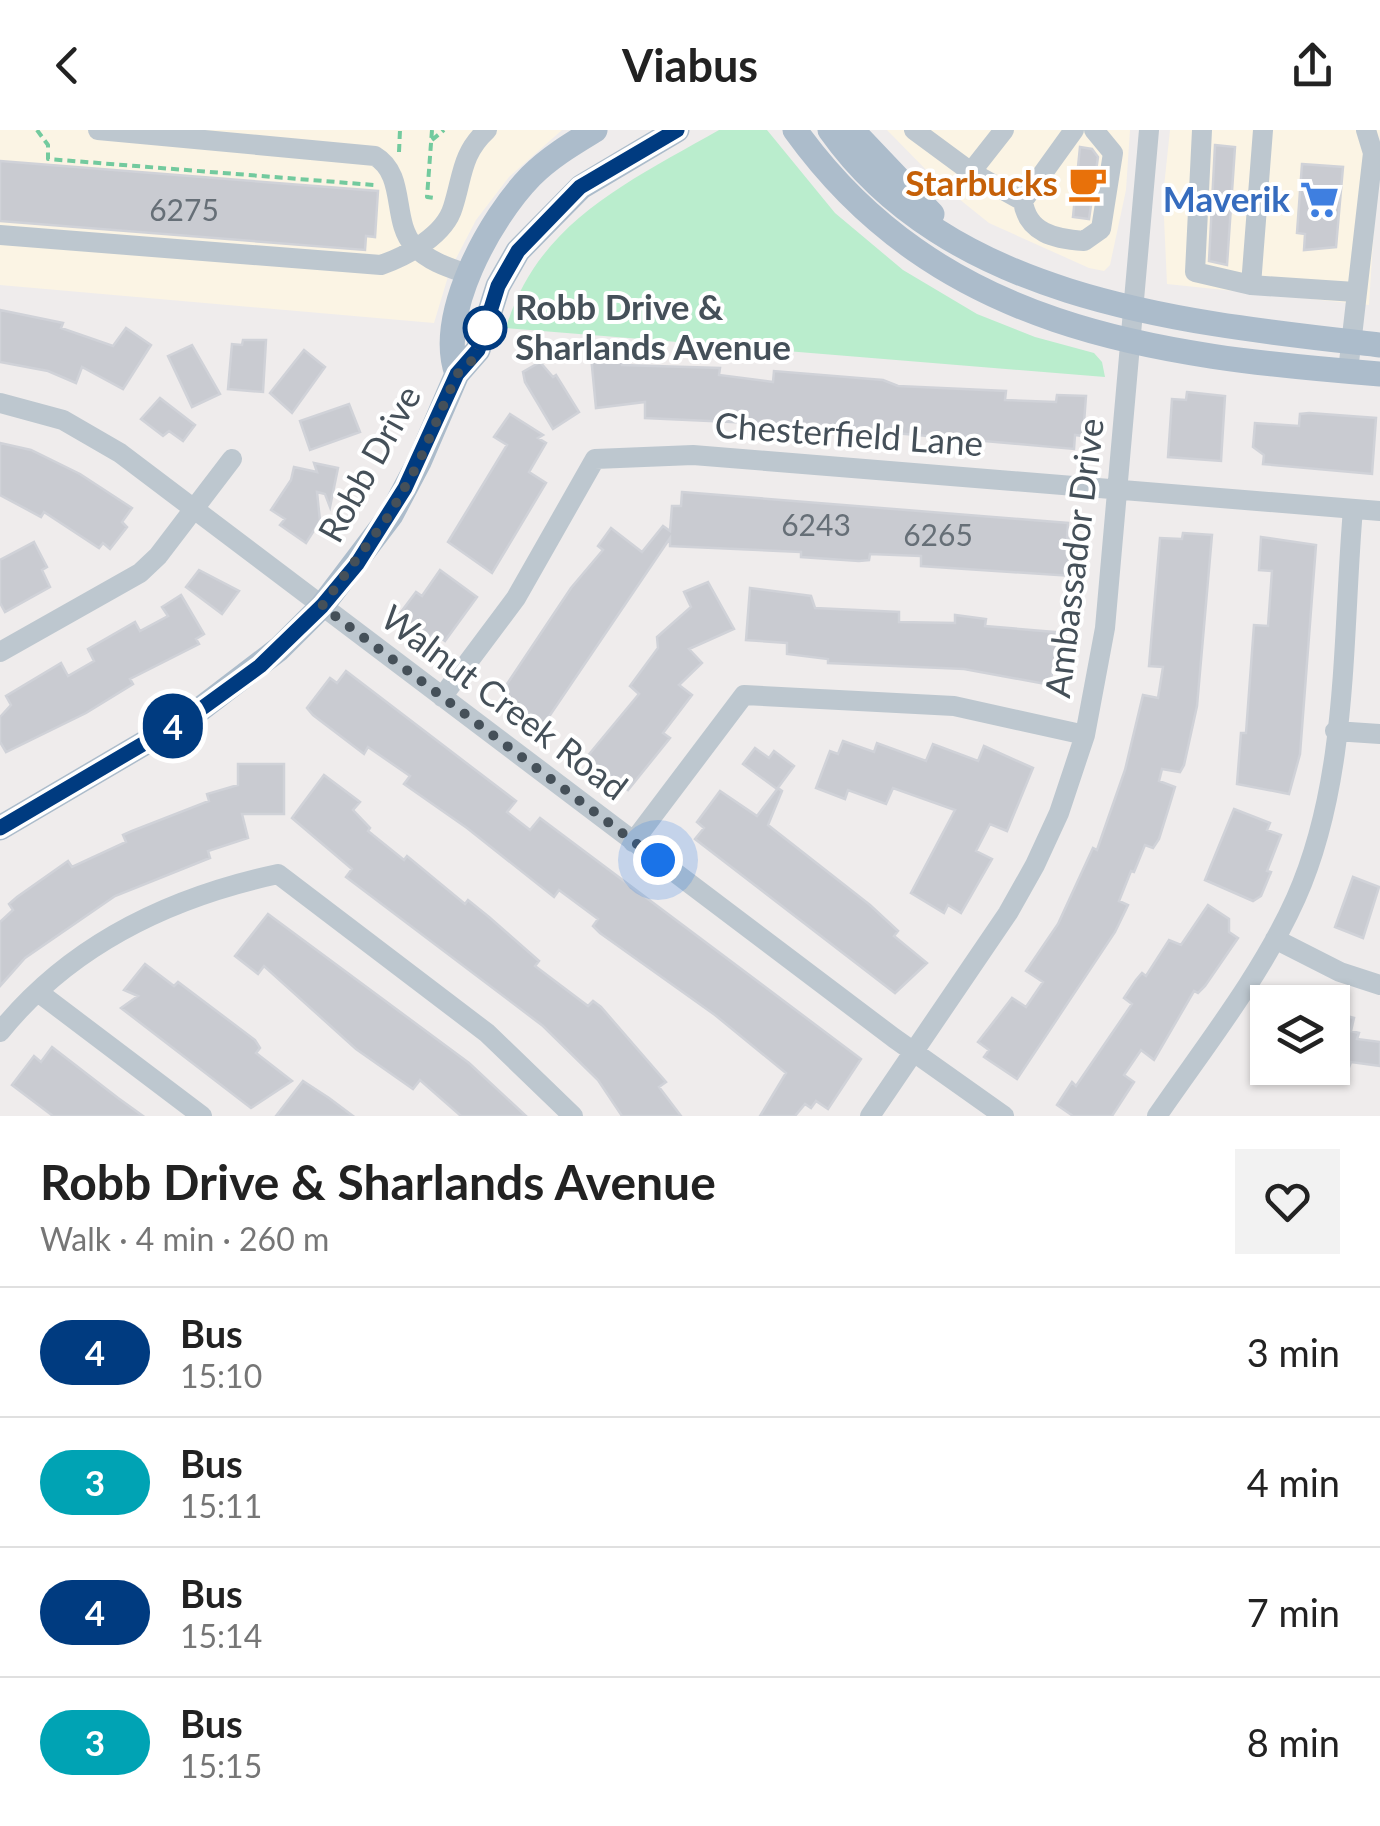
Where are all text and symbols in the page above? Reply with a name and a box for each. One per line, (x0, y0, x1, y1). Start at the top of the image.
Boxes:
icon: back (40, 38, 95, 93)
text: Viabus (622, 38, 758, 92)
icon: share (1285, 38, 1340, 93)
place label: Starbucks (905, 161, 1058, 203)
cafe icon: Starbucks (1067, 163, 1109, 205)
place label: Maverik (1163, 177, 1290, 219)
supermarket icon: Maverik (1299, 179, 1341, 221)
house number: 6275 (149, 191, 219, 227)
place label: Robb Drive & Sharlands Avenue (515, 285, 791, 367)
marker: Robb Drive & Sharlands Avenue (464, 307, 506, 349)
street label: Robb Drive (308, 378, 428, 549)
street label: Chesterfield Lane (714, 403, 985, 463)
street label: Ambassador Drive (1035, 416, 1111, 700)
house number: 6243 (781, 506, 851, 542)
house number: 6265 (903, 516, 973, 552)
street label: Walnut Creek Road (374, 595, 636, 808)
line badge: 4 (140, 694, 206, 758)
text: 4 (163, 705, 183, 747)
your location (633, 835, 683, 885)
map controls (1250, 985, 1350, 1085)
button: layers (1250, 985, 1350, 1085)
button: heart (1235, 1149, 1340, 1254)
text: Robb Drive & Sharlands Avenue (40, 1153, 716, 1210)
text: Walk · 4 min · 260 m (40, 1219, 329, 1258)
text: Bus (180, 1310, 243, 1356)
text: 3 min (1247, 1329, 1340, 1375)
text: 4 (85, 1331, 105, 1373)
text: 15:10 (180, 1356, 262, 1395)
text: Bus (180, 1440, 243, 1486)
text: 4 min (1247, 1459, 1340, 1505)
text: 3 (85, 1461, 105, 1503)
text: 15:11 (180, 1486, 262, 1525)
text: Bus (180, 1570, 243, 1616)
text: 7 min (1247, 1589, 1340, 1635)
text: 4 (85, 1591, 105, 1633)
text: 15:14 (180, 1616, 262, 1655)
text: Bus (180, 1700, 243, 1746)
text: 8 min (1247, 1719, 1340, 1765)
text: 3 (85, 1721, 105, 1763)
text: 15:15 (180, 1746, 262, 1785)

